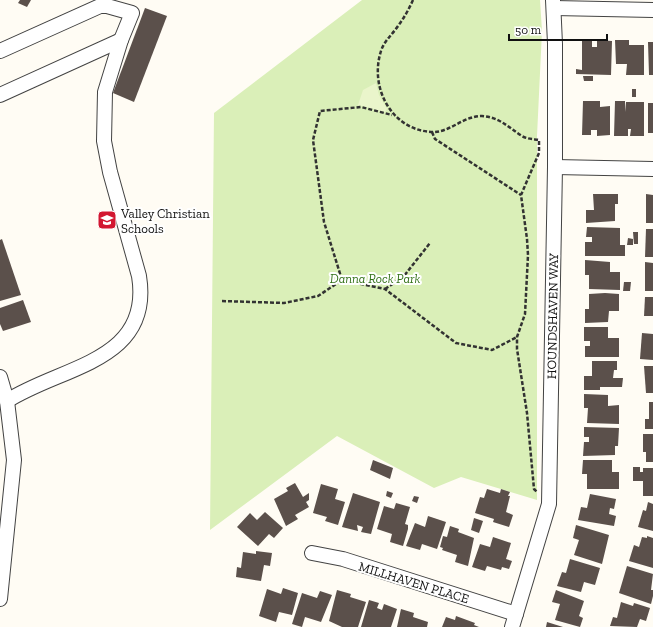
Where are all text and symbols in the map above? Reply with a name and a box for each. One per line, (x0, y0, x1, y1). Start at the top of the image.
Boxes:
scale bar (509, 16, 607, 42)
text: 50 m (515, 23, 542, 37)
place label: Valley Christian Schools (120, 206, 210, 236)
school or university icon: Valley Christian Schools (96, 209, 118, 231)
street label: HOUNDSHAVEN WAY (544, 253, 561, 379)
park label: Danna Rock Park (330, 271, 420, 286)
street label: MILLHAVEN PLACE (357, 559, 471, 606)

